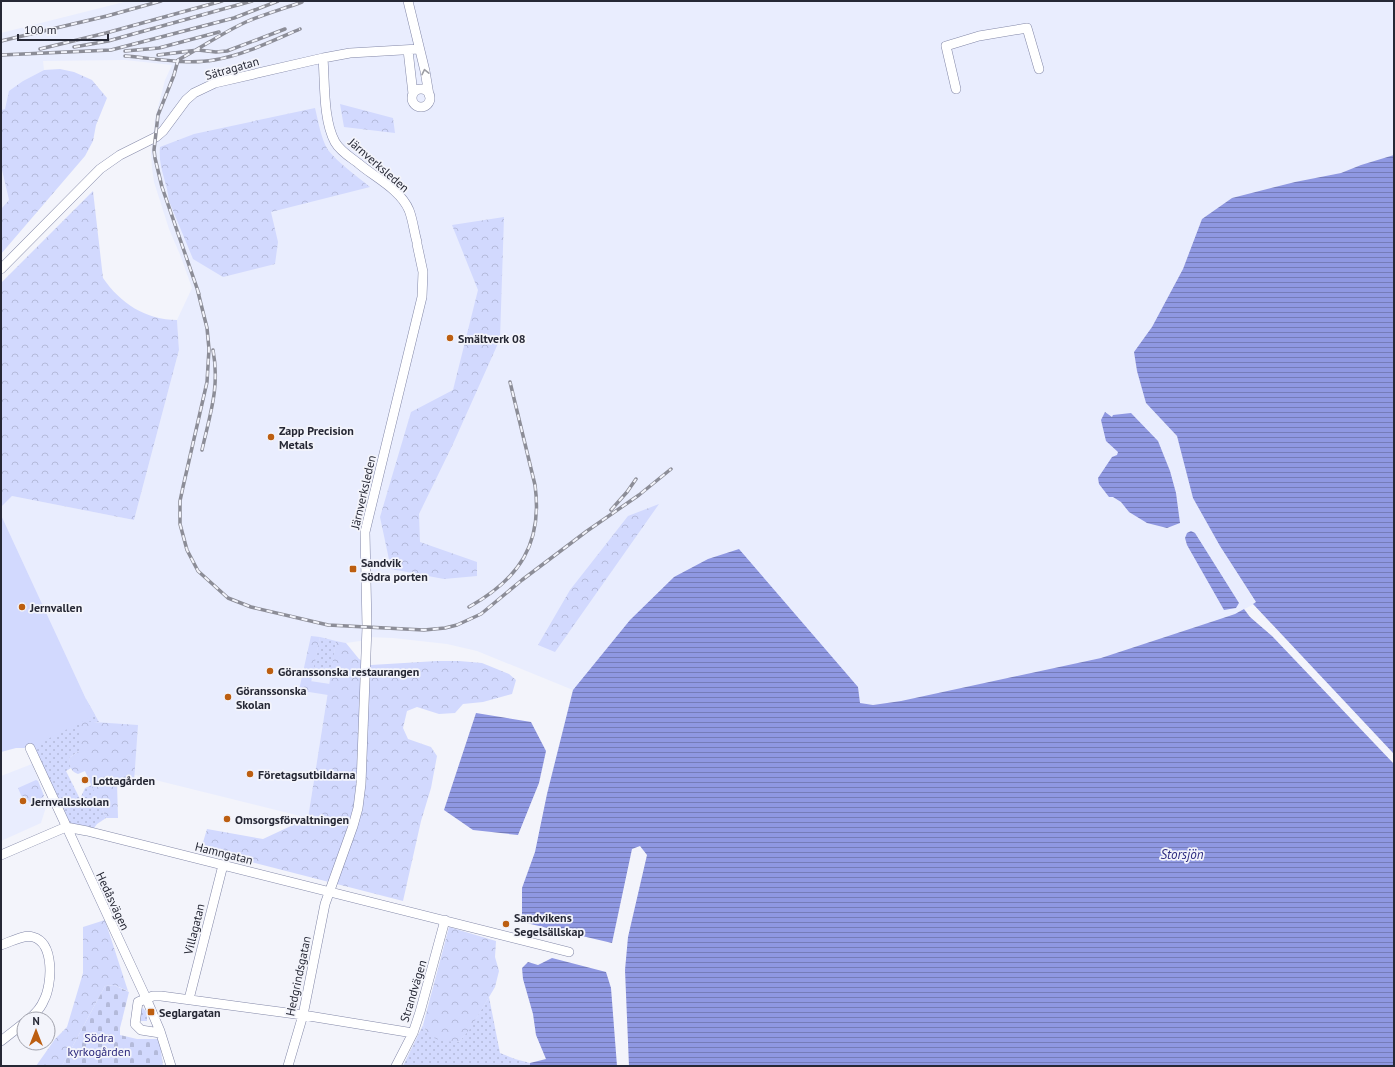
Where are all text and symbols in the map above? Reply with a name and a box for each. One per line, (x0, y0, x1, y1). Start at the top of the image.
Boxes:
scale bar (18, 16, 108, 42)
text: 100 m (24, 22, 57, 37)
street label: Sätragatan (203, 53, 261, 83)
one-way arrow (421, 69, 429, 75)
street label: Järnverksleden (345, 134, 412, 195)
place label: Smältverk 08 (458, 331, 526, 346)
marker: Smältverk 08 (445, 333, 455, 343)
place label: Zapp Precision Metals (279, 423, 354, 452)
marker: Zapp Precision Metals (266, 432, 276, 442)
street label: Järnverksleden (347, 454, 379, 531)
place label: Sandvik Södra porten (361, 555, 428, 584)
marker: Sandvik Södra porten (348, 564, 358, 574)
place label: Jernvallen (29, 600, 82, 615)
marker: Jernvallen (17, 602, 27, 612)
place label: Göranssonska restaurangen (278, 664, 419, 679)
marker: Göranssonska restaurangen (265, 666, 275, 676)
place label: Göranssonska Skolan (236, 683, 307, 712)
marker: Göranssonska Skolan (223, 692, 233, 702)
place label: Företagsutbildarna (258, 767, 355, 782)
marker: Företagsutbildarna (245, 769, 255, 779)
place label: Lottagården (93, 773, 155, 788)
marker: Lottagården (80, 775, 90, 785)
place label: Jernvallsskolan (30, 794, 109, 809)
marker: Jernvallsskolan (18, 796, 28, 806)
place label: Omsorgsförvaltningen (235, 812, 349, 827)
marker: Omsorgsförvaltningen (222, 814, 232, 824)
street label: Hamngatan (193, 839, 255, 867)
water label: Storsjön (1160, 846, 1204, 863)
street label: Hedåsvägen (93, 870, 133, 932)
street label: Villagatan (180, 902, 208, 957)
place label: Sandvikens Segelsällskap (514, 910, 584, 939)
marker: Sandvikens Segelsällskap (501, 919, 511, 929)
street label: Hedgrindsgatan (282, 935, 314, 1017)
street label: Strandvägen (396, 958, 430, 1024)
place label: Seglargatan (159, 1005, 221, 1020)
marker: Seglargatan (146, 1007, 156, 1017)
north arrow (16, 1011, 56, 1051)
text: N (32, 1014, 40, 1028)
park label: Södra kyrkogården (68, 1030, 130, 1059)

